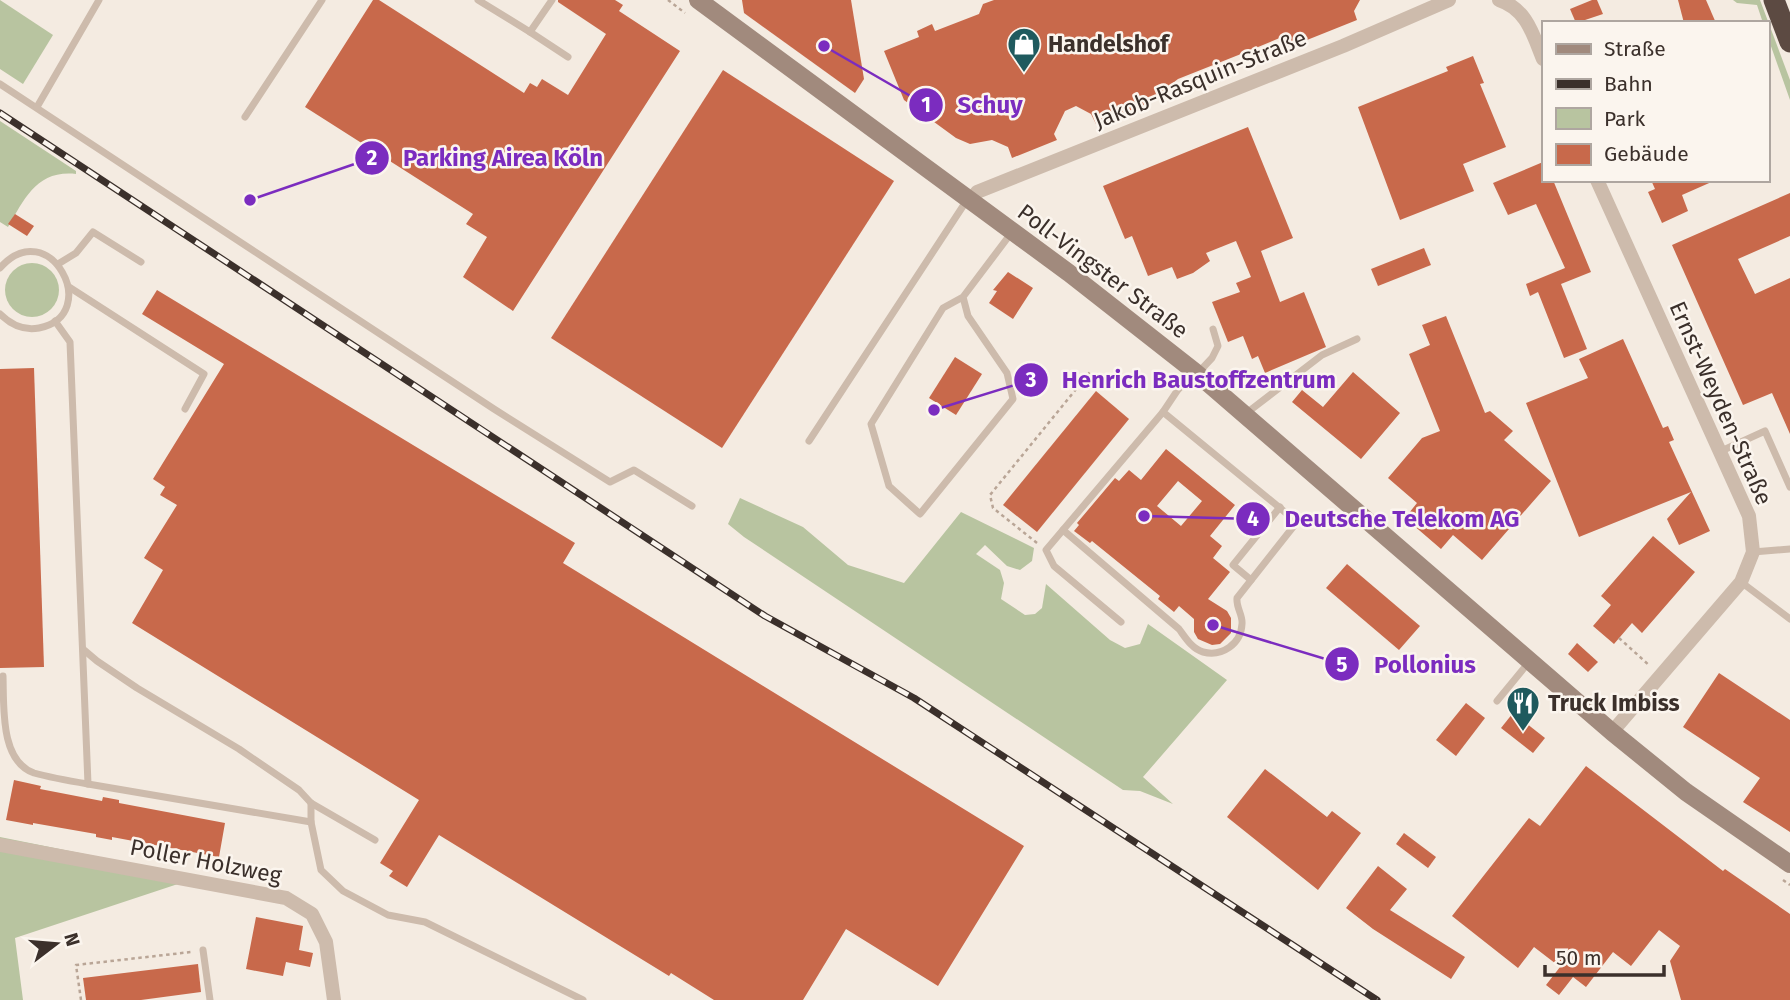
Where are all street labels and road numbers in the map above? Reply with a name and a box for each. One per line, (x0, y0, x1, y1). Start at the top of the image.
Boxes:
street label: Jakob-Rasquin-Straße (1089, 23, 1311, 135)
street label: Poll-Vingster Straße (1012, 198, 1194, 344)
street label: Ernst-Weyden-Straße (1663, 297, 1779, 509)
street label: Poller Holzweg (128, 833, 284, 889)

